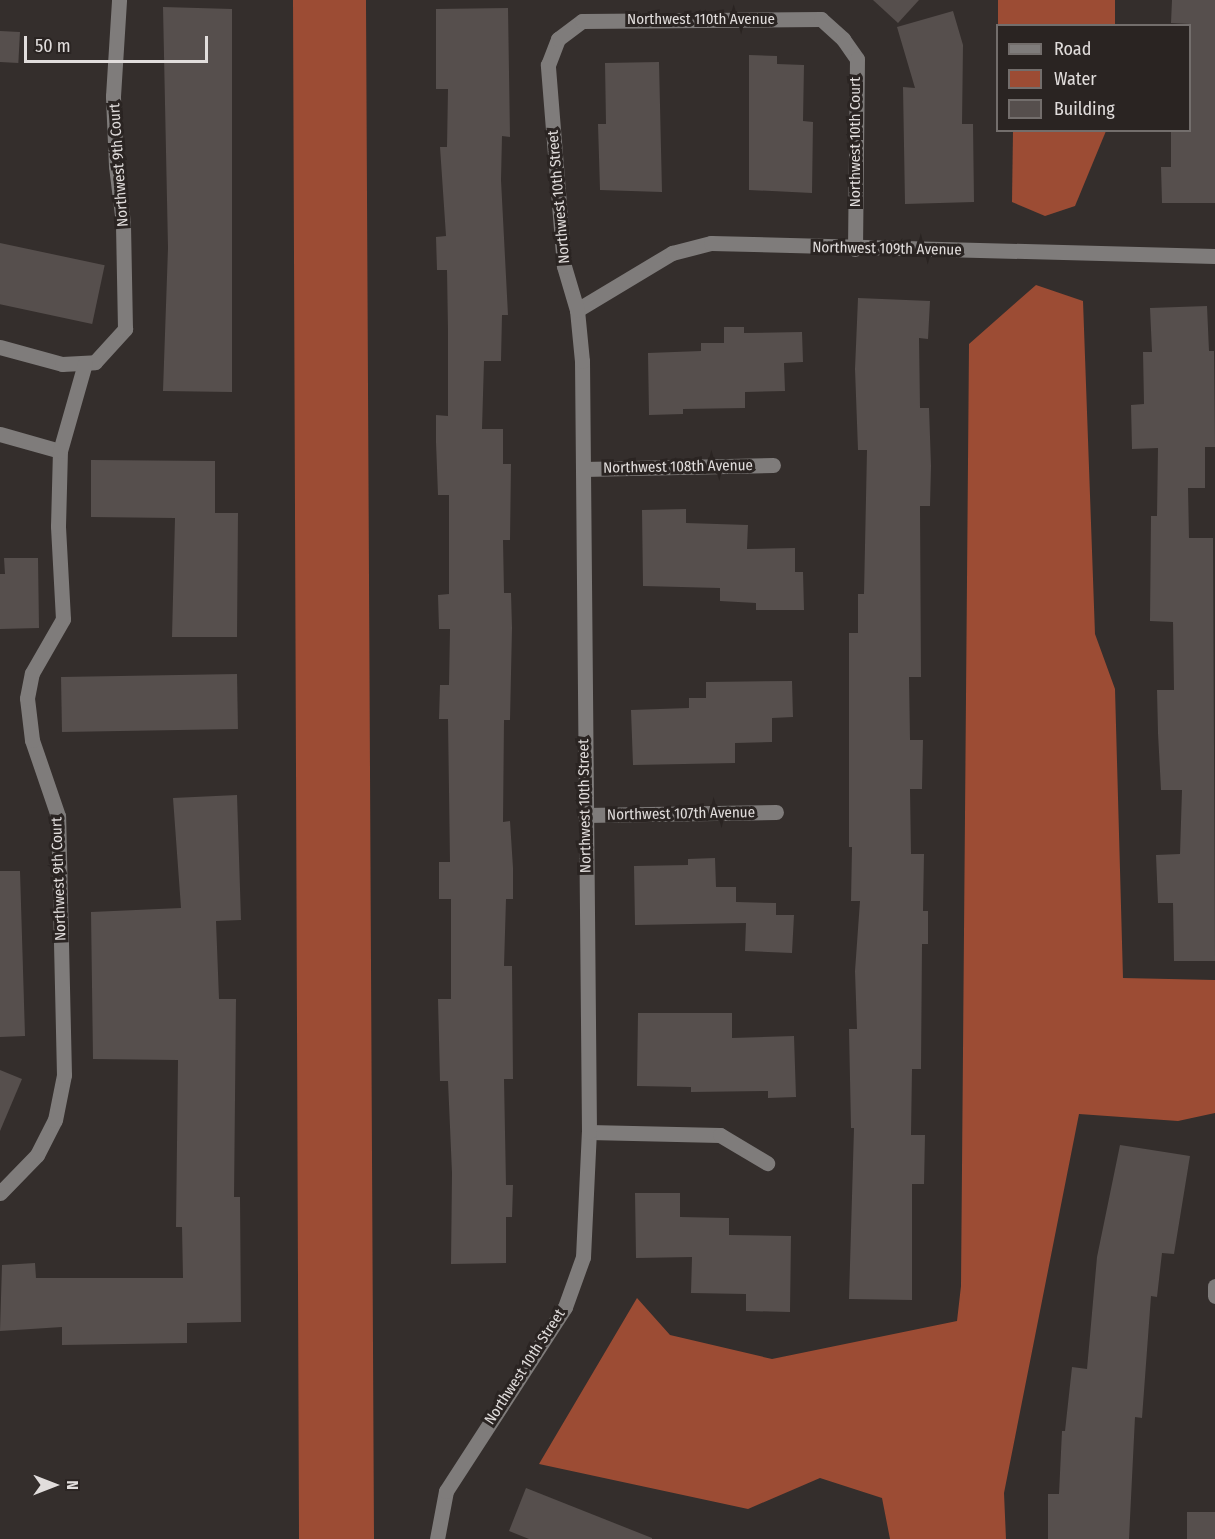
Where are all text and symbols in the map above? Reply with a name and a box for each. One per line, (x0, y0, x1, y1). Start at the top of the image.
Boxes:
street label: Northwest 110th Avenue (627, 11, 775, 29)
scale bar (27, 24, 212, 62)
legend (996, 24, 1191, 132)
text: 50 m (35, 35, 71, 57)
text: Road (1054, 38, 1091, 60)
text: Water (1054, 68, 1097, 90)
street label: Northwest 10th Court (847, 77, 865, 207)
text: Building (1054, 98, 1115, 120)
street label: Northwest 9th Court (106, 103, 132, 227)
street label: Northwest 10th Street (544, 129, 574, 265)
street label: Northwest 109th Avenue (812, 239, 962, 259)
street label: Northwest 108th Avenue (603, 457, 753, 477)
street label: Northwest 10th Street (575, 739, 595, 873)
street label: Northwest 107th Avenue (607, 804, 755, 824)
street label: Northwest 9th Court (48, 817, 70, 941)
street label: Northwest 10th Street (481, 1306, 569, 1428)
north arrow (24, 1455, 84, 1515)
text: N (63, 1480, 82, 1490)

